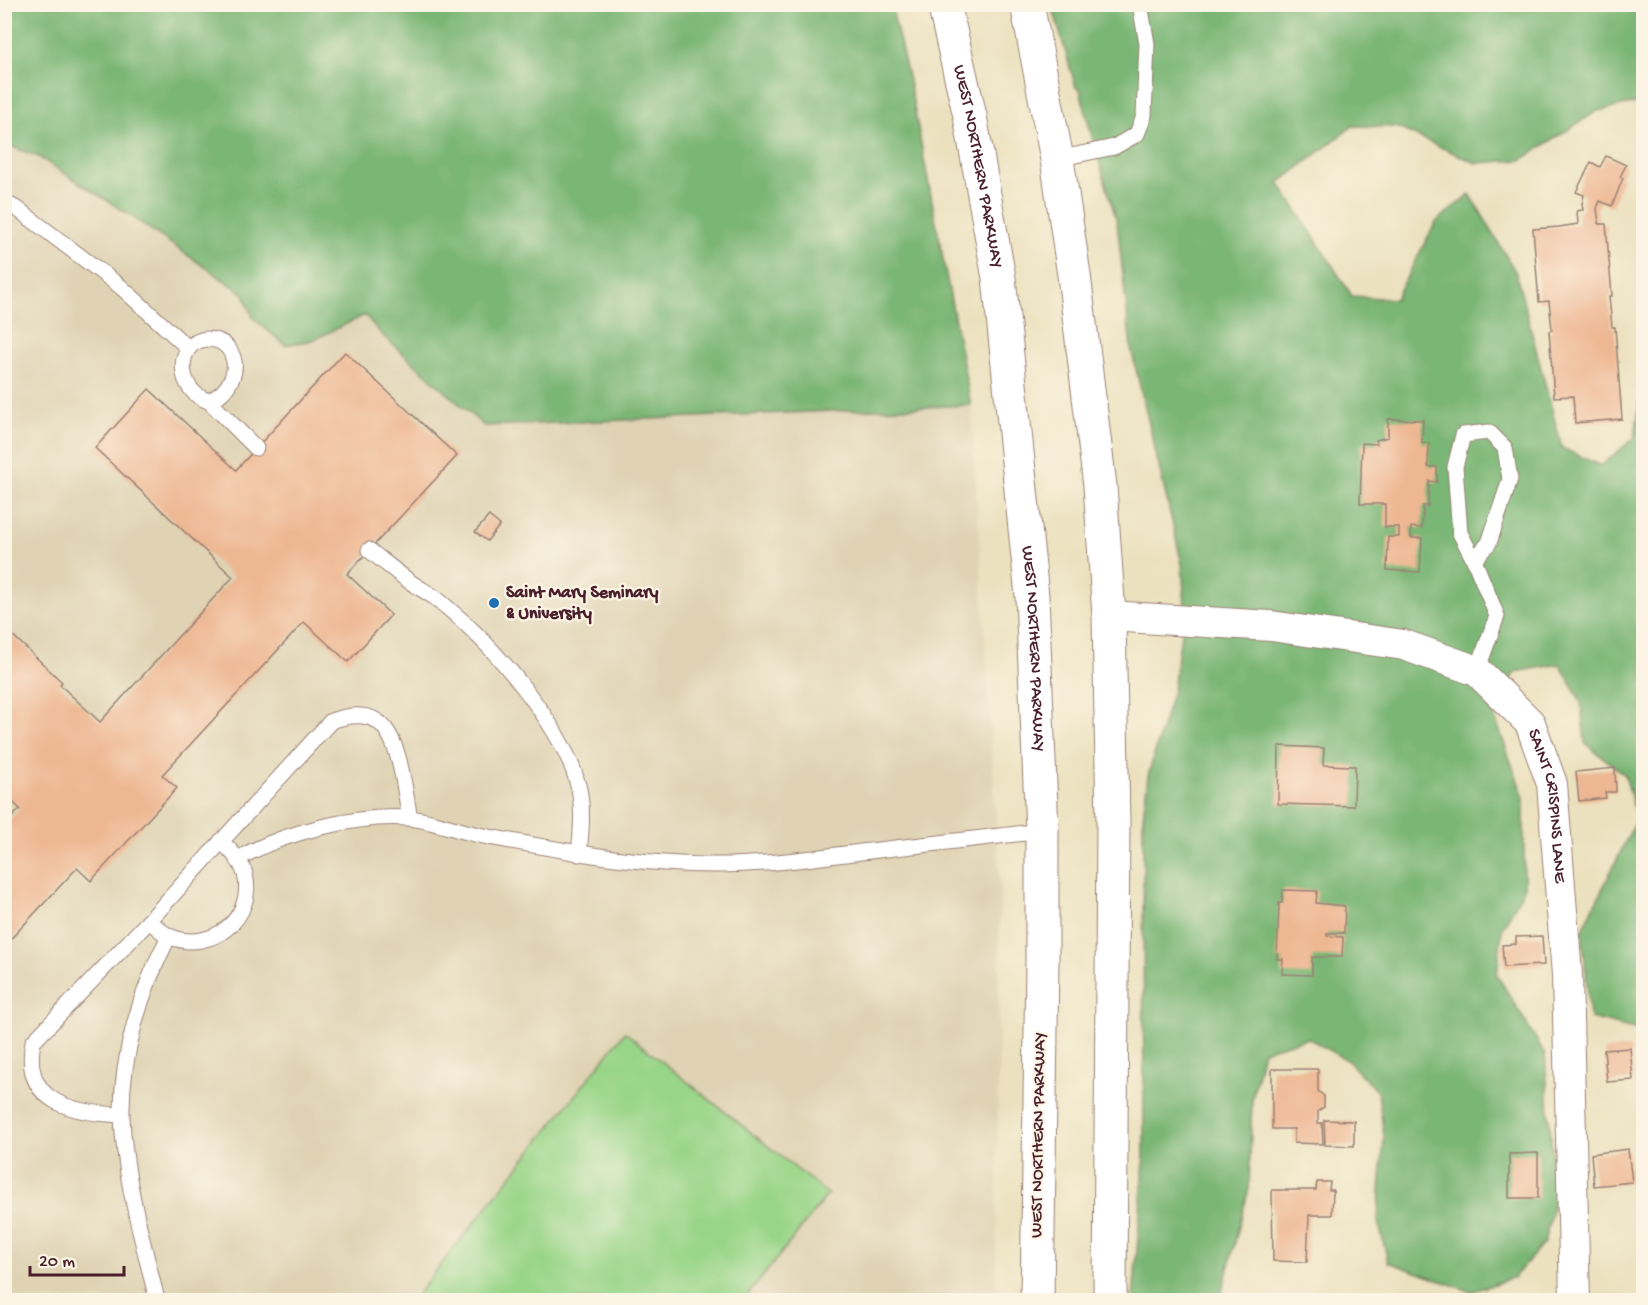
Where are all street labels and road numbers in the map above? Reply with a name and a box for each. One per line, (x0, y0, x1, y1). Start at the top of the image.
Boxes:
street label: WEST NORTHERN PARKWAY (948, 63, 1007, 270)
street label: WEST NORTHERN PARKWAY (1016, 545, 1049, 752)
street label: SAINT CRISPINS LANE (1523, 726, 1570, 885)
street label: WEST NORTHERN PARKWAY (1027, 1032, 1051, 1238)

